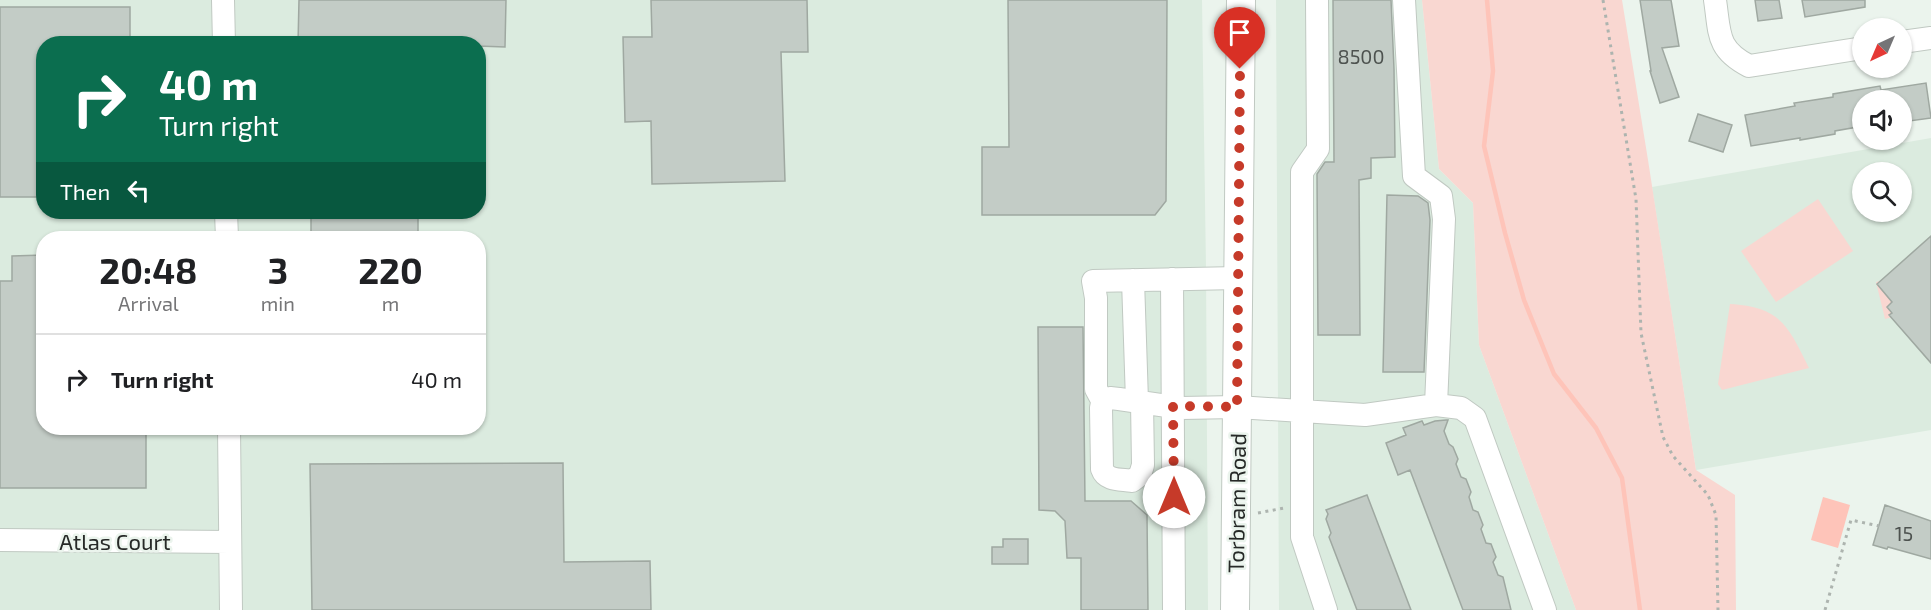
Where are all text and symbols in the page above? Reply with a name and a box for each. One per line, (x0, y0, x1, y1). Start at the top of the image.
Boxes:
pin (1214, 7, 1265, 69)
icon: arrive (1223, 16, 1256, 49)
north arrow (1852, 18, 1912, 78)
map controls (1852, 18, 1912, 222)
house number: 8500 (1338, 44, 1384, 68)
text: 40 m (159, 58, 258, 108)
icon: right (60, 60, 138, 138)
button: sound (1852, 90, 1912, 150)
text: Turn right (159, 109, 279, 141)
button: search (1852, 162, 1912, 222)
icon: left (122, 174, 155, 207)
text: Then (60, 178, 110, 204)
text: 20:48 (99, 248, 198, 291)
text: 3 (268, 248, 288, 291)
text: 220 (358, 248, 423, 291)
text: Arrival (118, 291, 179, 315)
text: min (261, 291, 295, 315)
text: m (382, 291, 399, 315)
icon: right (60, 363, 93, 396)
text: Turn right (111, 366, 213, 392)
text: 40 m (411, 366, 462, 392)
street label: Torbram Road (1222, 433, 1250, 573)
position arrow (1142, 465, 1206, 529)
house number: 15 (1895, 521, 1913, 545)
street label: Atlas Court (59, 528, 171, 554)

